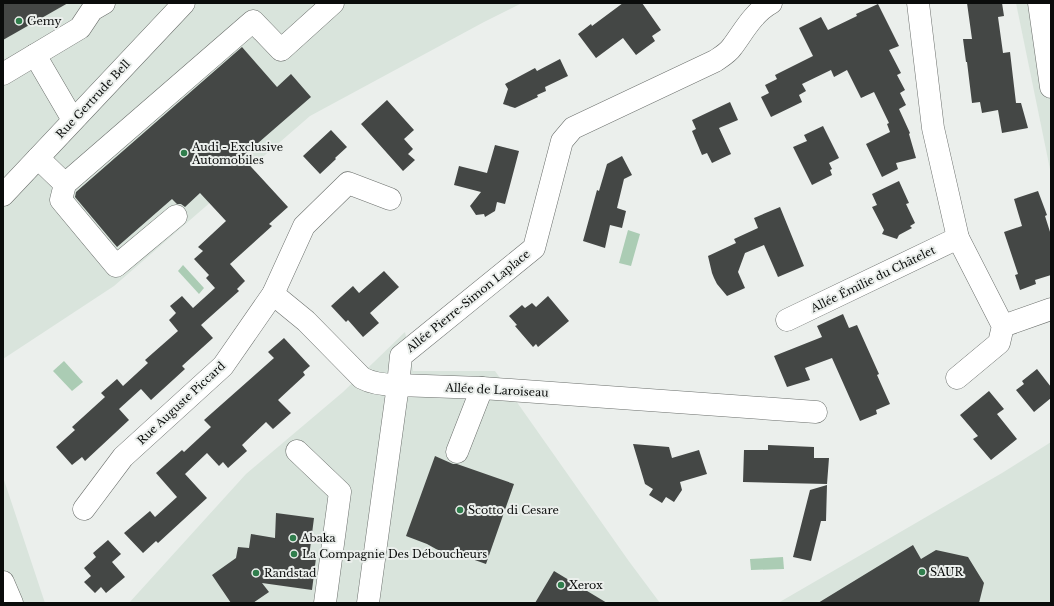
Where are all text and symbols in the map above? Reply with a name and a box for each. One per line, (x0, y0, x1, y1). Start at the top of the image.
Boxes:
place label: Gemy (27, 14, 62, 28)
marker: Gemy (14, 16, 24, 26)
street label: Rue Gertrude Bell (53, 57, 133, 141)
place label: Audi - Exclusive Automobiles (191, 140, 283, 167)
marker: Audi - Exclusive Automobiles (179, 148, 189, 158)
street label: Allée Émilie du Châtelet (808, 242, 938, 316)
street label: Allée Pierre-Simon Laplace (403, 247, 533, 356)
street label: Rue Auguste Piccard (134, 358, 228, 447)
street label: Allée de Laroiseau (444, 380, 550, 400)
place label: Scotto di Cesare (468, 503, 559, 517)
marker: Scotto di Cesare (455, 505, 465, 515)
place label: Abaka (300, 531, 337, 545)
marker: Abaka (288, 533, 298, 543)
place label: La Compagnie Des Déboucheurs (302, 547, 487, 561)
marker: La Compagnie Des Déboucheurs (289, 549, 299, 559)
place label: SAUR (930, 565, 963, 579)
place label: Randstad (264, 566, 317, 580)
marker: SAUR (917, 567, 927, 577)
marker: Randstad (251, 568, 261, 578)
place label: Xerox (569, 578, 603, 592)
marker: Xerox (556, 580, 566, 590)

